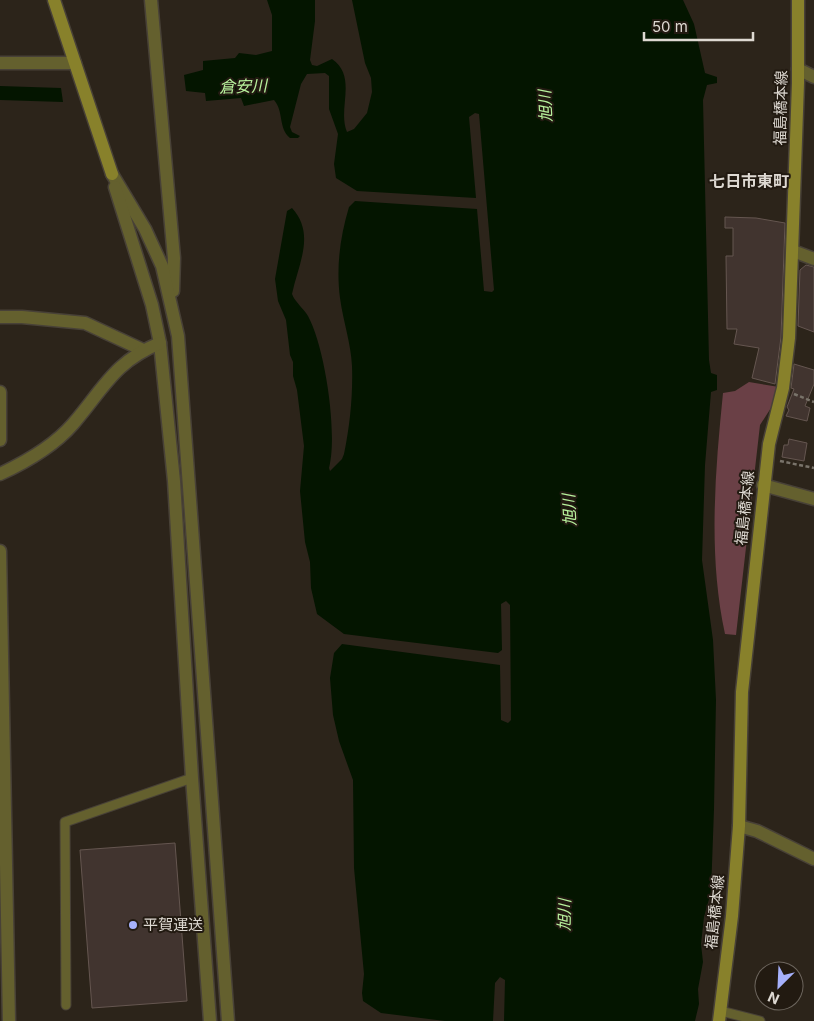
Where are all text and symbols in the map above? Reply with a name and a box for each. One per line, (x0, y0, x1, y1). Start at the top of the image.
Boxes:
scale bar (644, 10, 753, 42)
text: 50 m (652, 17, 688, 36)
street label: 福島橋本線 (770, 70, 791, 146)
water label: 倉安川 (219, 75, 269, 97)
water label: 旭川 (534, 88, 556, 123)
district label: 七日市東町 (709, 171, 789, 191)
street label: 福島橋本線 (731, 470, 758, 546)
water label: 旭川 (558, 492, 580, 527)
street label: 福島橋本線 (701, 874, 728, 950)
water label: 旭川 (554, 897, 574, 931)
place label: 平賀運送 (143, 915, 203, 934)
marker: 平賀運送 (127, 919, 139, 931)
north arrow (754, 961, 804, 1011)
text: N (765, 988, 782, 1008)

